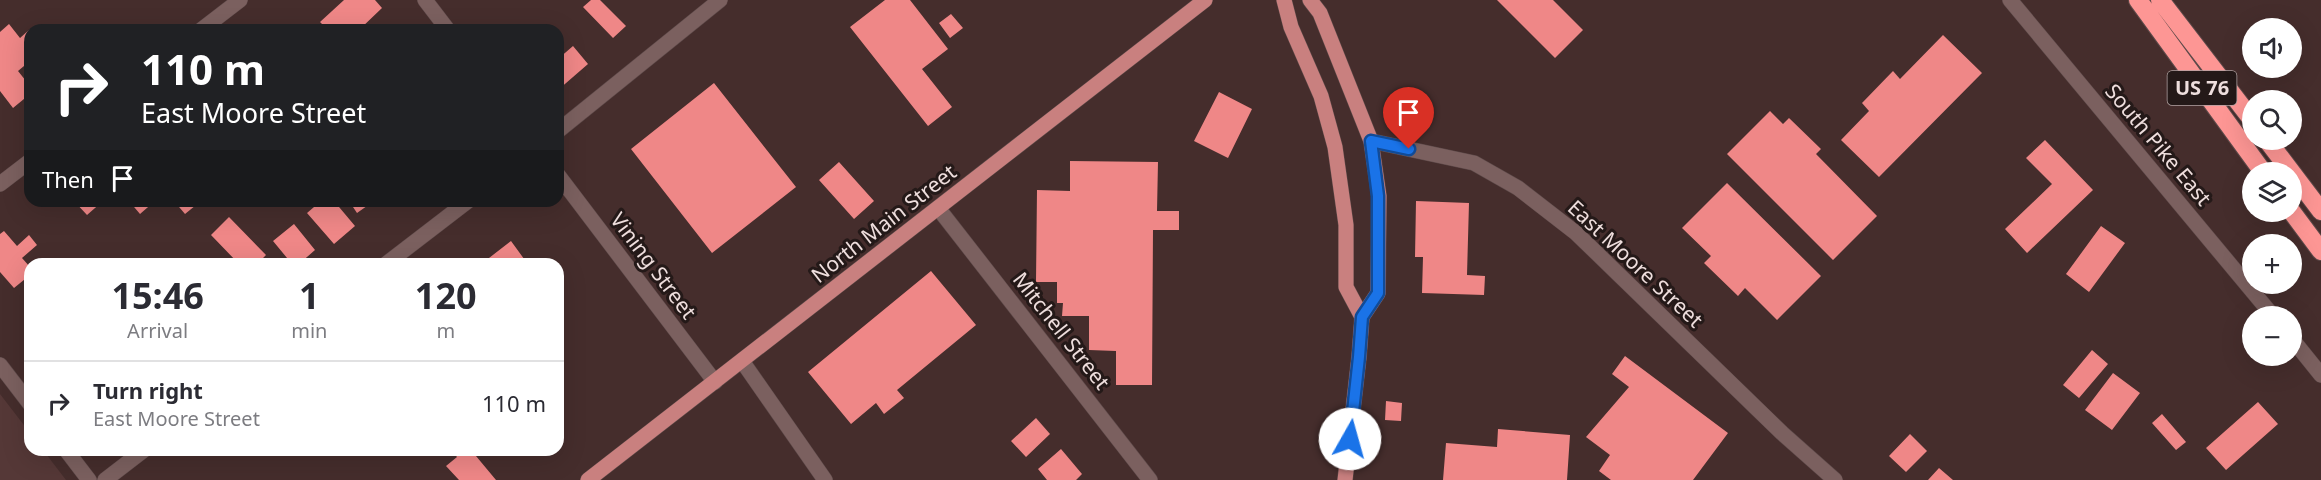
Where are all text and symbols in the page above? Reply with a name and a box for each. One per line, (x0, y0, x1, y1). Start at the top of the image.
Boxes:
map controls (2242, 18, 2302, 366)
button: sound (2242, 18, 2302, 78)
text: 110 m (141, 40, 265, 97)
icon: right (42, 48, 120, 126)
road number: US 76 (2168, 71, 2236, 105)
street label: South Pike East (2100, 78, 2218, 212)
pin (1383, 87, 1434, 149)
button: search (2242, 90, 2302, 150)
text: East Moore Street (141, 94, 366, 131)
icon: arrive (1392, 96, 1425, 129)
street label: North Main Street (805, 158, 962, 289)
icon: arrive (106, 162, 139, 195)
button: layers (2242, 162, 2302, 222)
text: Then (42, 164, 94, 194)
street label: East Moore Street (1562, 193, 1710, 334)
street label: Vining Street (605, 206, 703, 325)
button: + (2242, 234, 2302, 294)
street label: Mitchell Street (1007, 266, 1117, 395)
text: 15:46 (111, 271, 204, 320)
text: 1 (299, 271, 320, 320)
text: 120 (415, 271, 477, 320)
button: − (2242, 306, 2302, 366)
text: Arrival (127, 317, 188, 344)
text: min (291, 317, 327, 344)
text: m (436, 317, 455, 344)
text: Turn right (93, 375, 203, 405)
icon: right (42, 387, 75, 420)
text: 110 m (482, 388, 546, 418)
text: East Moore Street (93, 405, 260, 432)
position arrow (1318, 407, 1382, 471)

